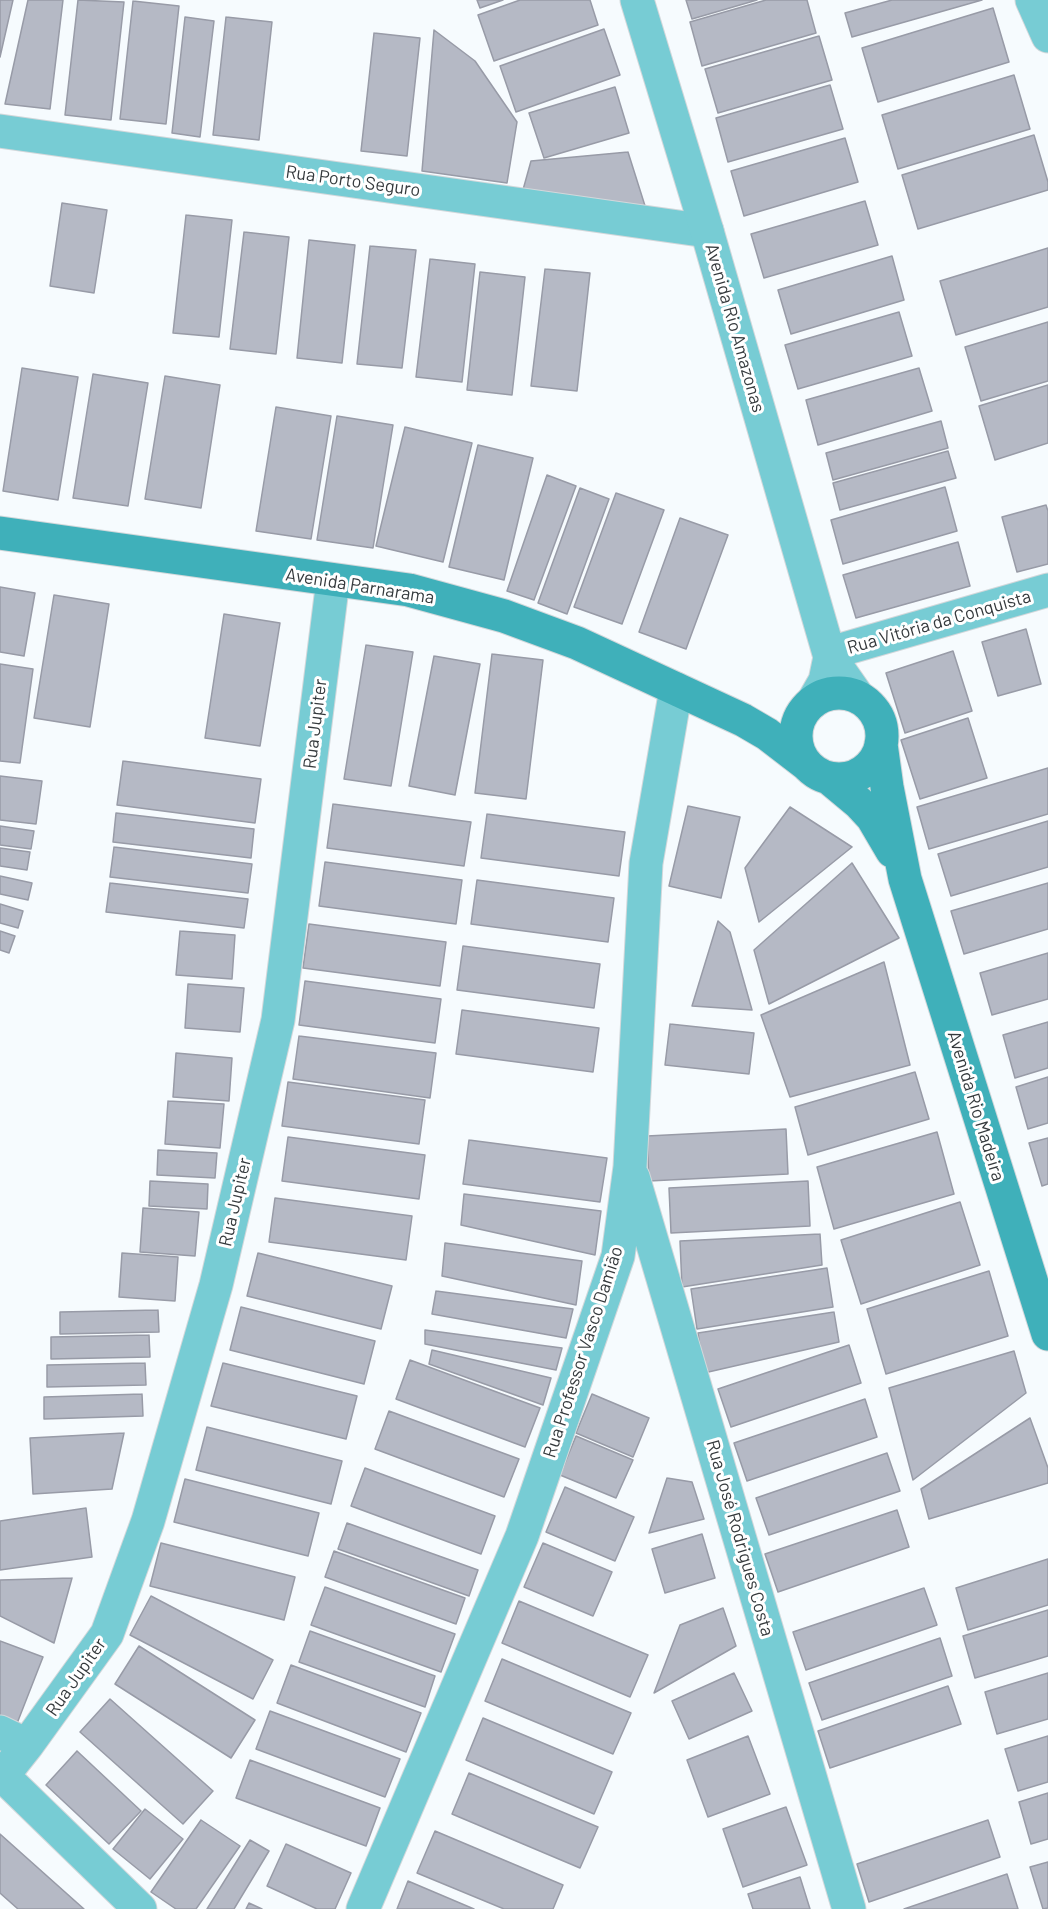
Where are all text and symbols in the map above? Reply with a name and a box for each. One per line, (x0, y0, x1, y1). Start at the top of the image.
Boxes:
street label: Rua Porto Seguro (284, 161, 422, 201)
street label: Avenida Rio Amazonas (701, 241, 769, 415)
street label: Avenida Parnarama (284, 564, 436, 608)
street label: Rua Vitória da Conquista (845, 585, 1033, 659)
street label: Rua Jupiter (299, 678, 331, 770)
street label: Avenida Rio Madeira (943, 1028, 1009, 1184)
street label: Rua Jupiter (214, 1156, 256, 1248)
street label: Rua Professor Vasco Damião (539, 1244, 627, 1460)
street label: Rua José Rodrigues Costa (702, 1437, 778, 1639)
street label: Rua Jupiter (41, 1634, 111, 1720)

